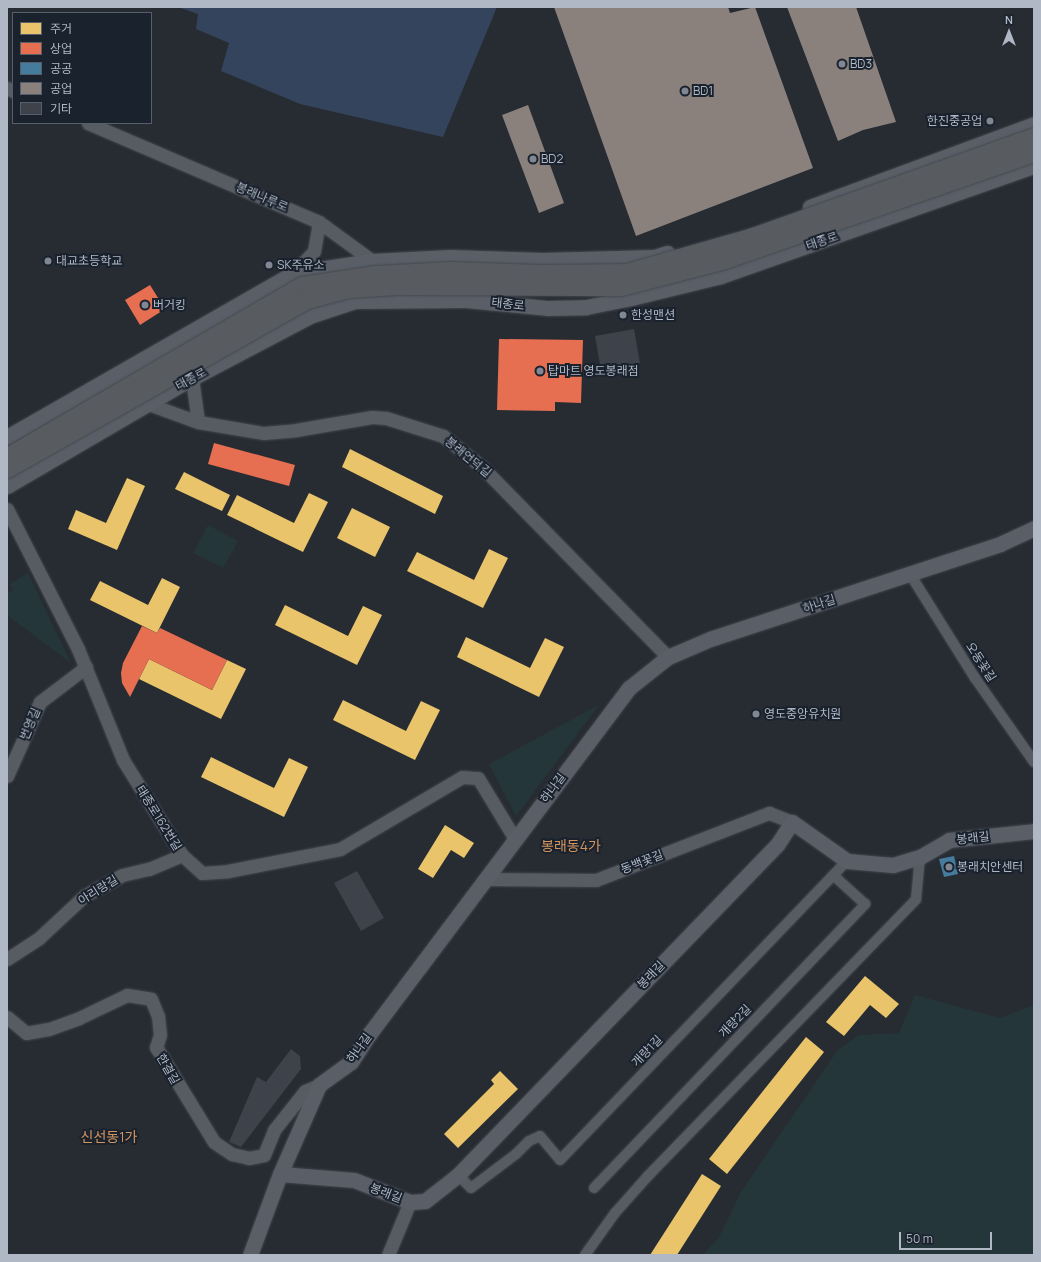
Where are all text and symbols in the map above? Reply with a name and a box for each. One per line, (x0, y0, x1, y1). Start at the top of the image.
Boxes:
legend (12, 12, 152, 124)
north arrow (989, 12, 1029, 52)
text: N (1005, 12, 1013, 27)
text: 주거 (50, 20, 72, 37)
text: 상업 (50, 40, 72, 57)
place label: BD3 (850, 57, 872, 71)
marker: BD3 (837, 59, 847, 69)
text: 공공 (50, 60, 72, 77)
text: 공업 (50, 80, 72, 97)
place label: BD1 (693, 84, 713, 98)
marker: BD1 (680, 86, 690, 96)
text: 기타 (50, 100, 72, 117)
place label: 한진중공업 (927, 114, 982, 128)
marker: 한진중공업 (985, 116, 995, 126)
place label: BD2 (541, 152, 563, 166)
marker: BD2 (528, 154, 538, 164)
street label: 봉래나루로 (234, 180, 290, 214)
street label: 태종로 (804, 229, 840, 253)
place label: 대교초등학교 (56, 254, 122, 268)
marker: 대교초등학교 (43, 256, 53, 266)
place label: SK주유소 (277, 258, 325, 272)
marker: SK주유소 (264, 260, 274, 270)
street label: 태종로 (491, 295, 525, 313)
place label: 버거킹 (153, 298, 186, 312)
marker: 버거킹 (140, 300, 150, 310)
place label: 한성맨션 (631, 308, 675, 322)
marker: 한성맨션 (618, 310, 628, 320)
place label: 탑마트 영도봉래점 (548, 364, 639, 378)
street label: 태종로 (173, 365, 209, 393)
marker: 탑마트 영도봉래점 (535, 366, 545, 376)
street label: 봉래언덕길 (442, 434, 494, 480)
street label: 하나길 (801, 592, 837, 616)
street label: 오동꽃길 (963, 640, 999, 684)
street label: 번영길 (17, 706, 43, 742)
place label: 영도중앙유치원 (764, 707, 841, 721)
marker: 영도중앙유치원 (751, 709, 761, 719)
street label: 하나길 (537, 770, 569, 806)
street label: 태종로162번길 (133, 783, 185, 853)
street label: 봉래길 (956, 829, 990, 847)
district label: 봉래동4가 (541, 838, 601, 854)
street label: 동백꽃길 (619, 847, 665, 877)
place label: 봉래치안센터 (957, 860, 1023, 874)
marker: 봉래치안센터 (944, 862, 954, 872)
street label: 아리랑길 (75, 872, 121, 908)
street label: 봉래길 (634, 958, 668, 992)
street label: 개량2길 (716, 1002, 754, 1040)
street label: 하나길 (343, 1030, 375, 1066)
street label: 개량1길 (629, 1032, 665, 1070)
street label: 한결길 (153, 1051, 183, 1087)
district label: 신선동1가 (81, 1129, 137, 1145)
street label: 봉래길 (368, 1180, 404, 1206)
scale bar (901, 1224, 994, 1250)
text: 50 m (906, 1230, 933, 1247)

